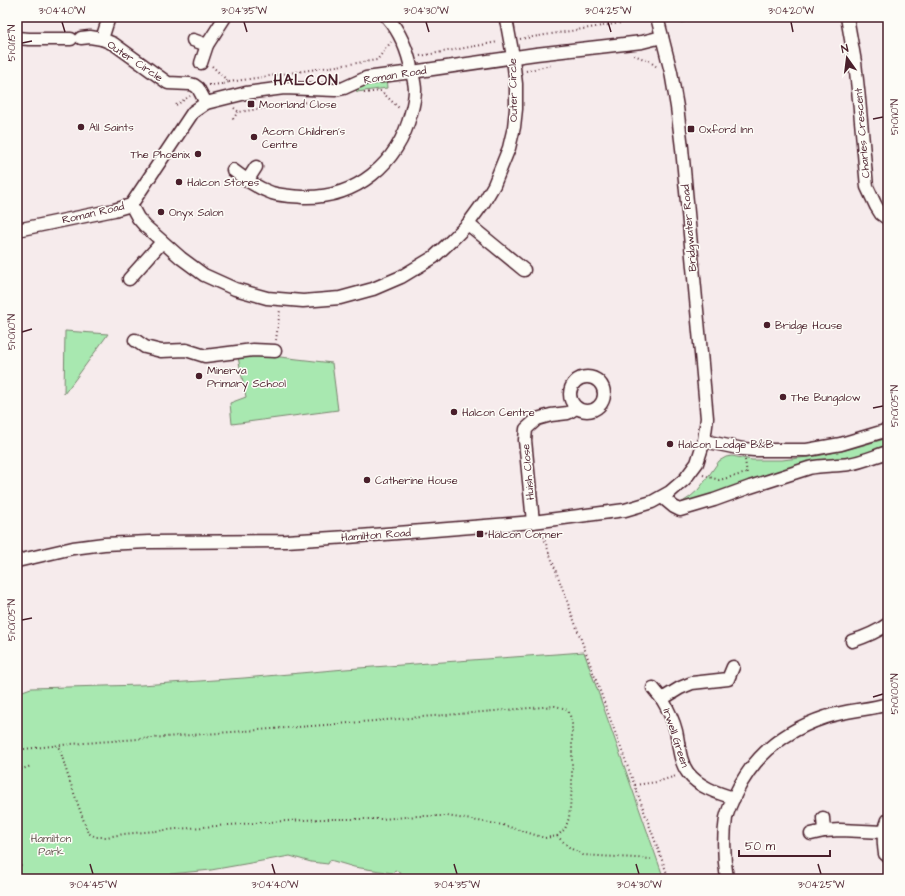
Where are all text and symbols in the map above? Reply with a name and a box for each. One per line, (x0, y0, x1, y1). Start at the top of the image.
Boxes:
text: 3°04'40"W (39, 4, 86, 18)
text: 3°04'35"W (221, 4, 268, 18)
text: 3°04'30"W (403, 4, 449, 18)
text: 3°04'25"W (585, 4, 632, 18)
text: 3°04'20"W (768, 4, 815, 18)
text: 51°01'15"N (5, 25, 19, 61)
street label: Outer Circle (104, 37, 166, 85)
north arrow (827, 38, 867, 78)
text: N (840, 41, 850, 57)
street label: Outer Circle (505, 58, 521, 122)
street label: Roman Road (363, 63, 428, 87)
district label: HALCON (273, 70, 339, 91)
street label: Charles Crescent (851, 87, 873, 179)
place label: Moorland Close (259, 97, 337, 112)
marker: Moorland Close (246, 99, 256, 109)
text: 51°01'10"N (888, 99, 902, 135)
place label: All Saints (89, 120, 134, 135)
marker: All Saints (76, 122, 86, 132)
place label: Oxford Inn (699, 122, 754, 137)
place label: Acorn Children's Centre (262, 124, 346, 152)
marker: Oxford Inn (686, 124, 696, 134)
marker: Acorn Children's Centre (249, 132, 259, 142)
place label: The Phoenix (130, 147, 191, 162)
marker: The Phoenix (193, 149, 203, 159)
place label: Halcon Stores (187, 175, 260, 190)
marker: Halcon Stores (174, 177, 184, 187)
street label: Bridgwater Road (678, 183, 701, 272)
street label: Roman Road (60, 198, 126, 227)
place label: Onyx Salon (169, 205, 224, 221)
marker: Onyx Salon (156, 207, 166, 217)
text: 51°01'10"N (5, 314, 19, 350)
place label: Bridge House (775, 318, 842, 334)
marker: Bridge House (762, 320, 772, 330)
place label: Minerva Primary School (207, 363, 286, 392)
marker: Minerva Primary School (194, 371, 204, 381)
text: 51°01'05"N (888, 385, 902, 427)
place label: The Bungalow (791, 390, 861, 406)
marker: The Bungalow (778, 392, 788, 402)
place label: Halcon Centre (462, 405, 535, 420)
marker: Halcon Centre (449, 407, 459, 417)
place label: Halcon Lodge B&B (678, 437, 774, 453)
marker: Halcon Lodge B&B (665, 439, 675, 449)
street label: Huish Close (518, 443, 538, 501)
place label: Catherine House (375, 473, 458, 488)
marker: Catherine House (362, 475, 372, 485)
street label: Hamilton Road (341, 525, 412, 545)
place label: Halcon Corner (488, 527, 563, 542)
marker: Halcon Corner (475, 529, 485, 539)
text: 51°01'05"N (5, 599, 19, 641)
text: 51°01'00"N (888, 673, 902, 715)
street label: Irwell Green (659, 706, 693, 770)
park label: Hamilton Park (31, 831, 72, 859)
scale bar (739, 832, 830, 858)
text: 50 m (745, 838, 776, 855)
text: 3°04'45"W (69, 878, 117, 892)
text: 3°04'40"W (252, 878, 299, 892)
text: 3°04'35"W (434, 878, 481, 892)
text: 3°04'30"W (616, 878, 662, 892)
text: 3°04'25"W (798, 878, 845, 892)

